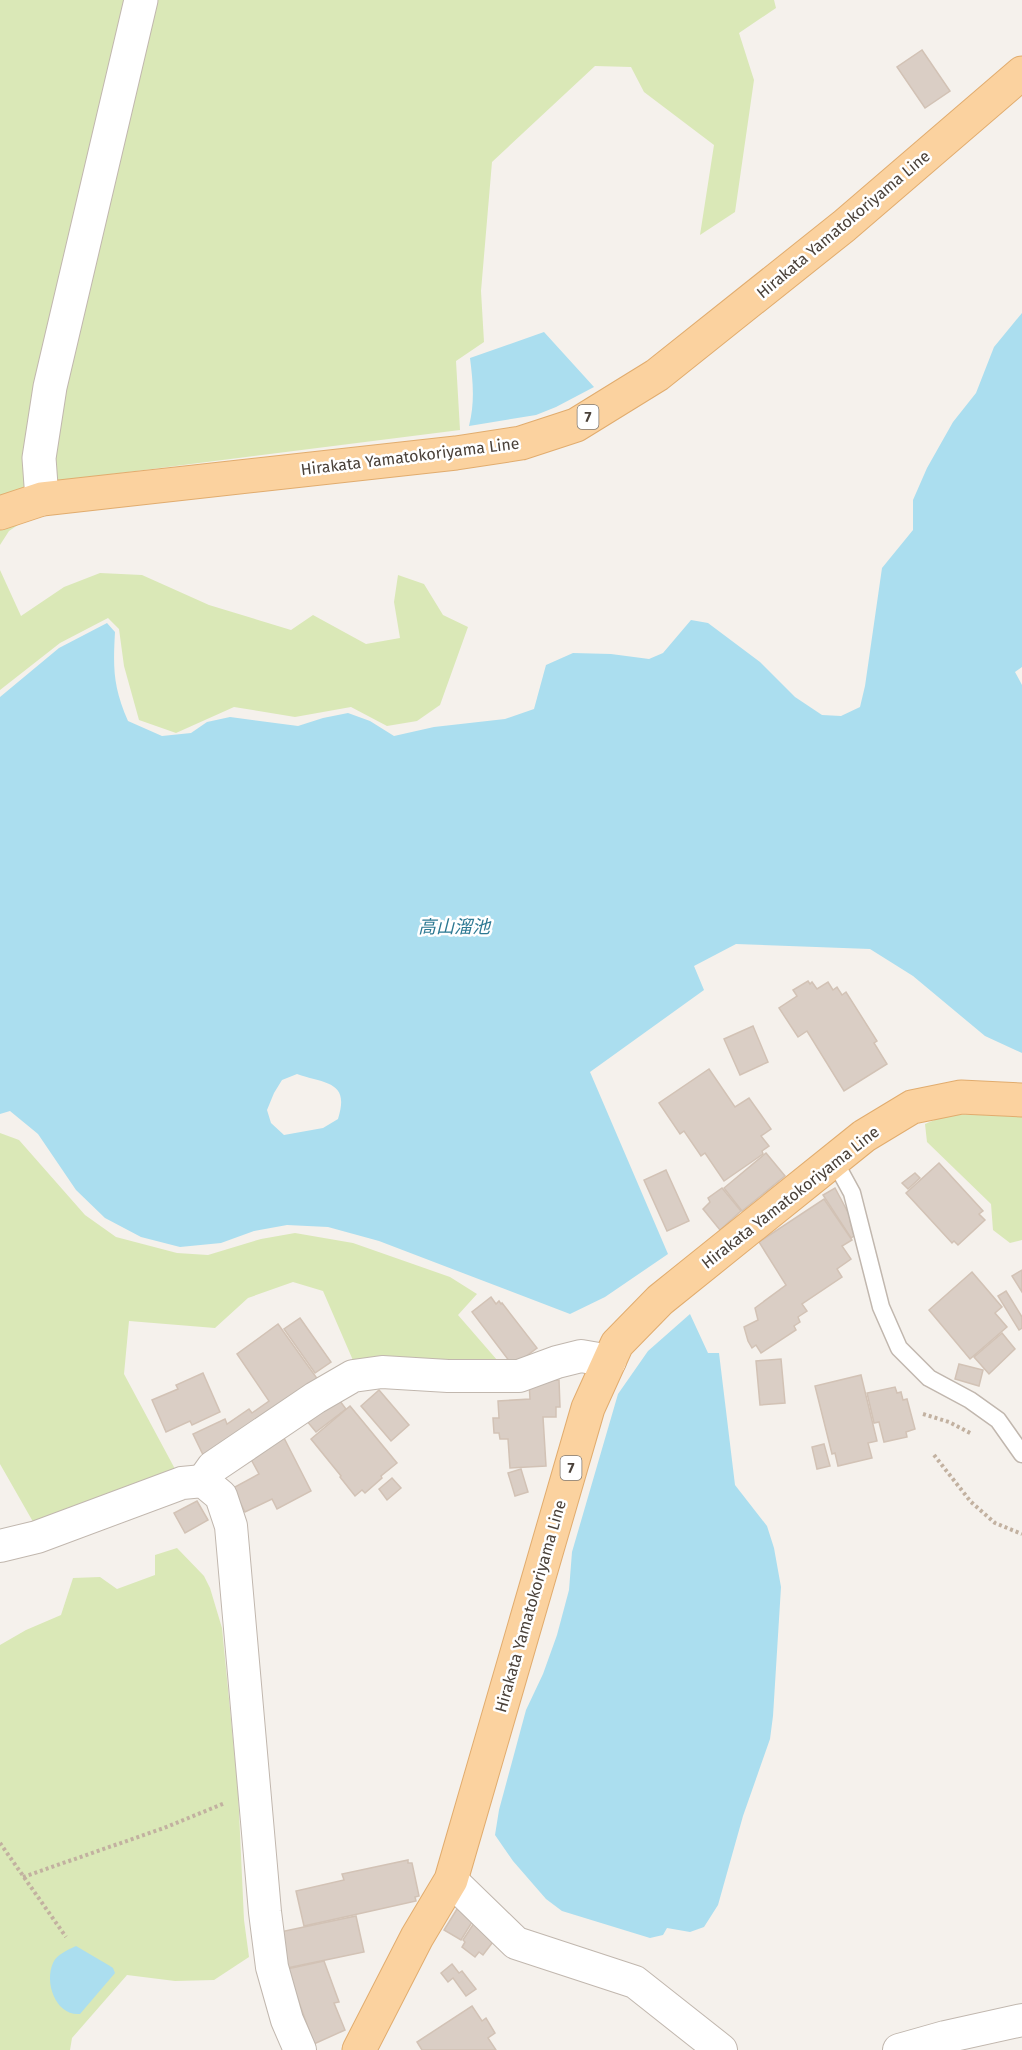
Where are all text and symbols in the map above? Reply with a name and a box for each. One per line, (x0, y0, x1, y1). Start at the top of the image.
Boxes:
street label: Hirakata Yamatokoriyama Line (753, 146, 934, 302)
road number: 7 (578, 405, 598, 429)
street label: Hirakata Yamatokoriyama Line (300, 434, 520, 479)
water label: 高山溜池 (418, 916, 492, 938)
street label: Hirakata Yamatokoriyama Line (698, 1122, 883, 1273)
road number: 7 (560, 1456, 582, 1480)
street label: Hirakata Yamatokoriyama Line (491, 1498, 570, 1715)

